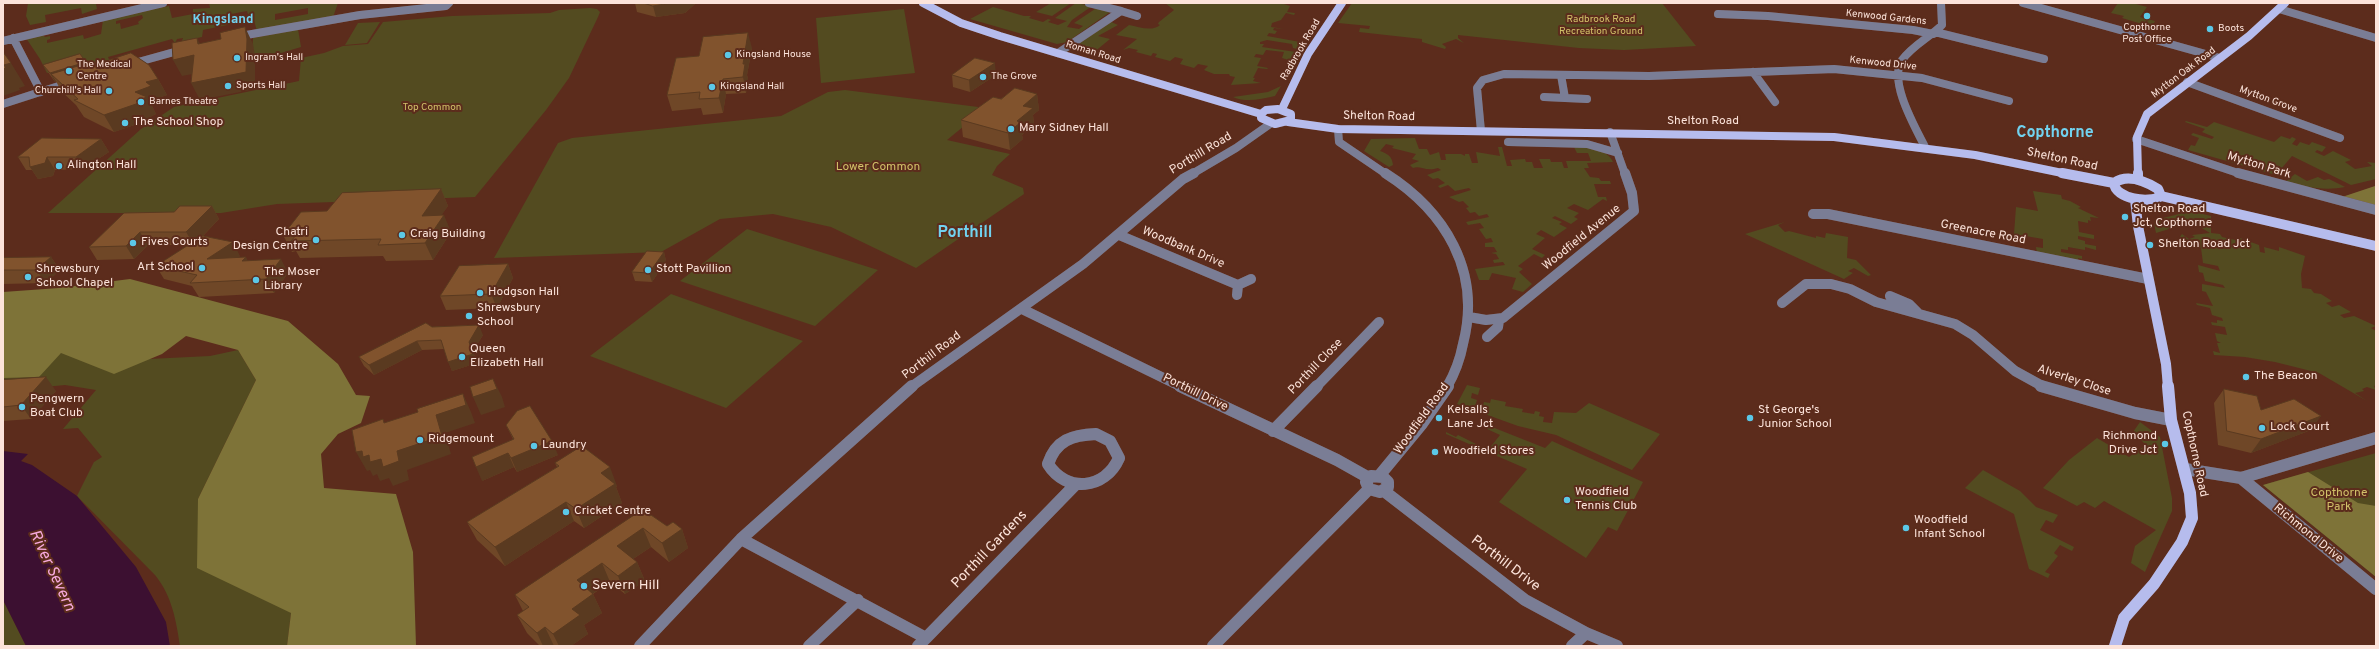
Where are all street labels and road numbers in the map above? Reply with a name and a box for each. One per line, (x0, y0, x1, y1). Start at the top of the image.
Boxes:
street label: Kenwood Gardens (1845, 8, 1927, 28)
street label: Radbrook Road (1279, 17, 1323, 83)
street label: Roman Road (1064, 39, 1122, 67)
street label: Mytton Oak Road (2149, 45, 2219, 101)
street label: Kenwood Drive (1849, 55, 1917, 73)
street label: Mytton Grove (2237, 84, 2299, 116)
street label: Shelton Road (1343, 109, 1415, 125)
street label: Shelton Road (1667, 115, 1739, 129)
street label: Porthill Road (1167, 130, 1235, 178)
street label: Shelton Road (2025, 145, 2099, 175)
street label: Mytton Park (2225, 149, 2293, 183)
street label: Woodfield Avenue (1540, 202, 1624, 274)
street label: Greenacre Road (1939, 218, 2027, 248)
street label: Woodbank Drive (1140, 224, 1226, 272)
street label: Porthill Road (900, 329, 964, 383)
street label: Porthill Close (1286, 336, 1346, 398)
street label: Alverley Close (2035, 362, 2113, 400)
street label: Porthill Drive (1160, 371, 1230, 415)
street label: Woodfield Road (1391, 381, 1453, 457)
street label: Copthorne Road (2178, 410, 2210, 498)
street label: Richmond Drive (2270, 501, 2346, 567)
street label: Porthill Gardens (949, 508, 1031, 592)
street label: Porthill Drive (1467, 532, 1543, 596)

